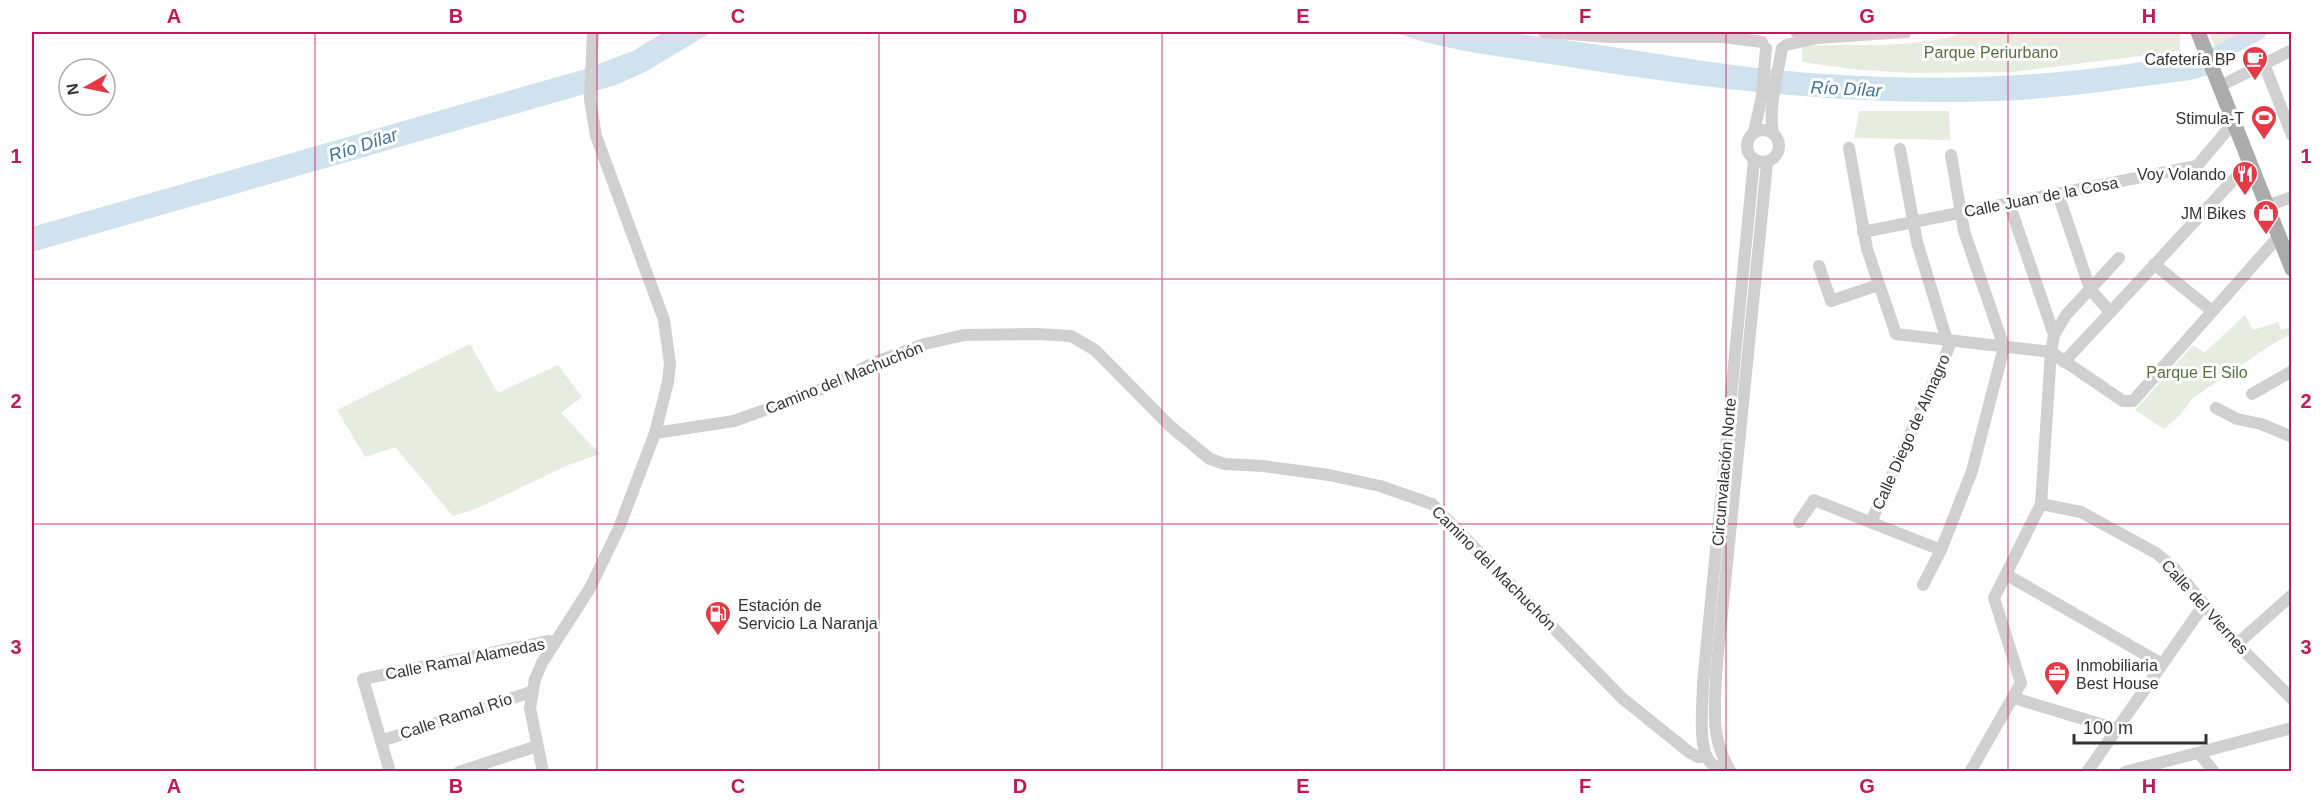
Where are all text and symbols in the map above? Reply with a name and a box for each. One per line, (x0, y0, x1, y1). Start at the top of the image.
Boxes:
text: A (167, 5, 181, 27)
text: B (449, 5, 463, 27)
text: C (731, 5, 745, 27)
text: D (1013, 5, 1027, 27)
text: E (1296, 5, 1310, 27)
text: F (1579, 5, 1591, 27)
text: G (1859, 5, 1875, 27)
text: H (2142, 5, 2156, 27)
park label: Parque Periurbano (1924, 44, 2058, 61)
cafe icon: Cafetería BP (2240, 44, 2270, 82)
place label: Cafetería BP (2144, 51, 2236, 68)
north arrow (57, 57, 117, 117)
water label: Río Dílar (1810, 77, 1883, 101)
text: N (63, 82, 82, 96)
sports icon: Stimula-T (2249, 103, 2279, 141)
place label: Stimula-T (2176, 110, 2244, 127)
water label: Río Dílar (326, 124, 401, 165)
text: 1 (10, 145, 22, 167)
text: 1 (2300, 145, 2312, 167)
restaurant icon: Voy Volando (2230, 159, 2260, 197)
place label: Voy Volando (2137, 166, 2226, 183)
street label: Calle Juan de la Cosa (1963, 174, 2120, 220)
shop icon: JM Bikes (2251, 198, 2281, 236)
place label: JM Bikes (2181, 205, 2246, 222)
street label: Camino del Machuchón (763, 339, 925, 417)
street label: Calle Diego de Almagro (1869, 352, 1953, 512)
park label: Parque El Silo (2146, 364, 2248, 381)
text: 2 (10, 390, 22, 412)
text: 2 (2300, 390, 2312, 412)
street label: Circunvalación Norte (1709, 397, 1739, 547)
street label: Camino del Machuchón (1429, 503, 1559, 633)
street label: Calle del Viernes (2158, 556, 2252, 658)
place label: Estación de Servicio La Naranja (738, 597, 878, 632)
fuel station icon: Estación de Servicio La Naranja (703, 599, 733, 637)
street label: Calle Ramal Alamedas (384, 635, 546, 683)
text: 3 (10, 636, 22, 658)
text: 3 (2300, 636, 2312, 658)
place label: Inmobiliaria Best House (2076, 657, 2159, 692)
office icon: Inmobiliaria Best House (2042, 659, 2072, 697)
street label: Calle Ramal Río (398, 690, 514, 742)
scale bar (2074, 707, 2206, 745)
text: 100 m (2083, 718, 2133, 738)
text: A (167, 775, 181, 797)
text: B (449, 775, 463, 797)
text: C (731, 775, 745, 797)
text: D (1013, 775, 1027, 797)
text: E (1296, 775, 1310, 797)
text: F (1579, 775, 1591, 797)
text: G (1859, 775, 1875, 797)
text: H (2142, 775, 2156, 797)

